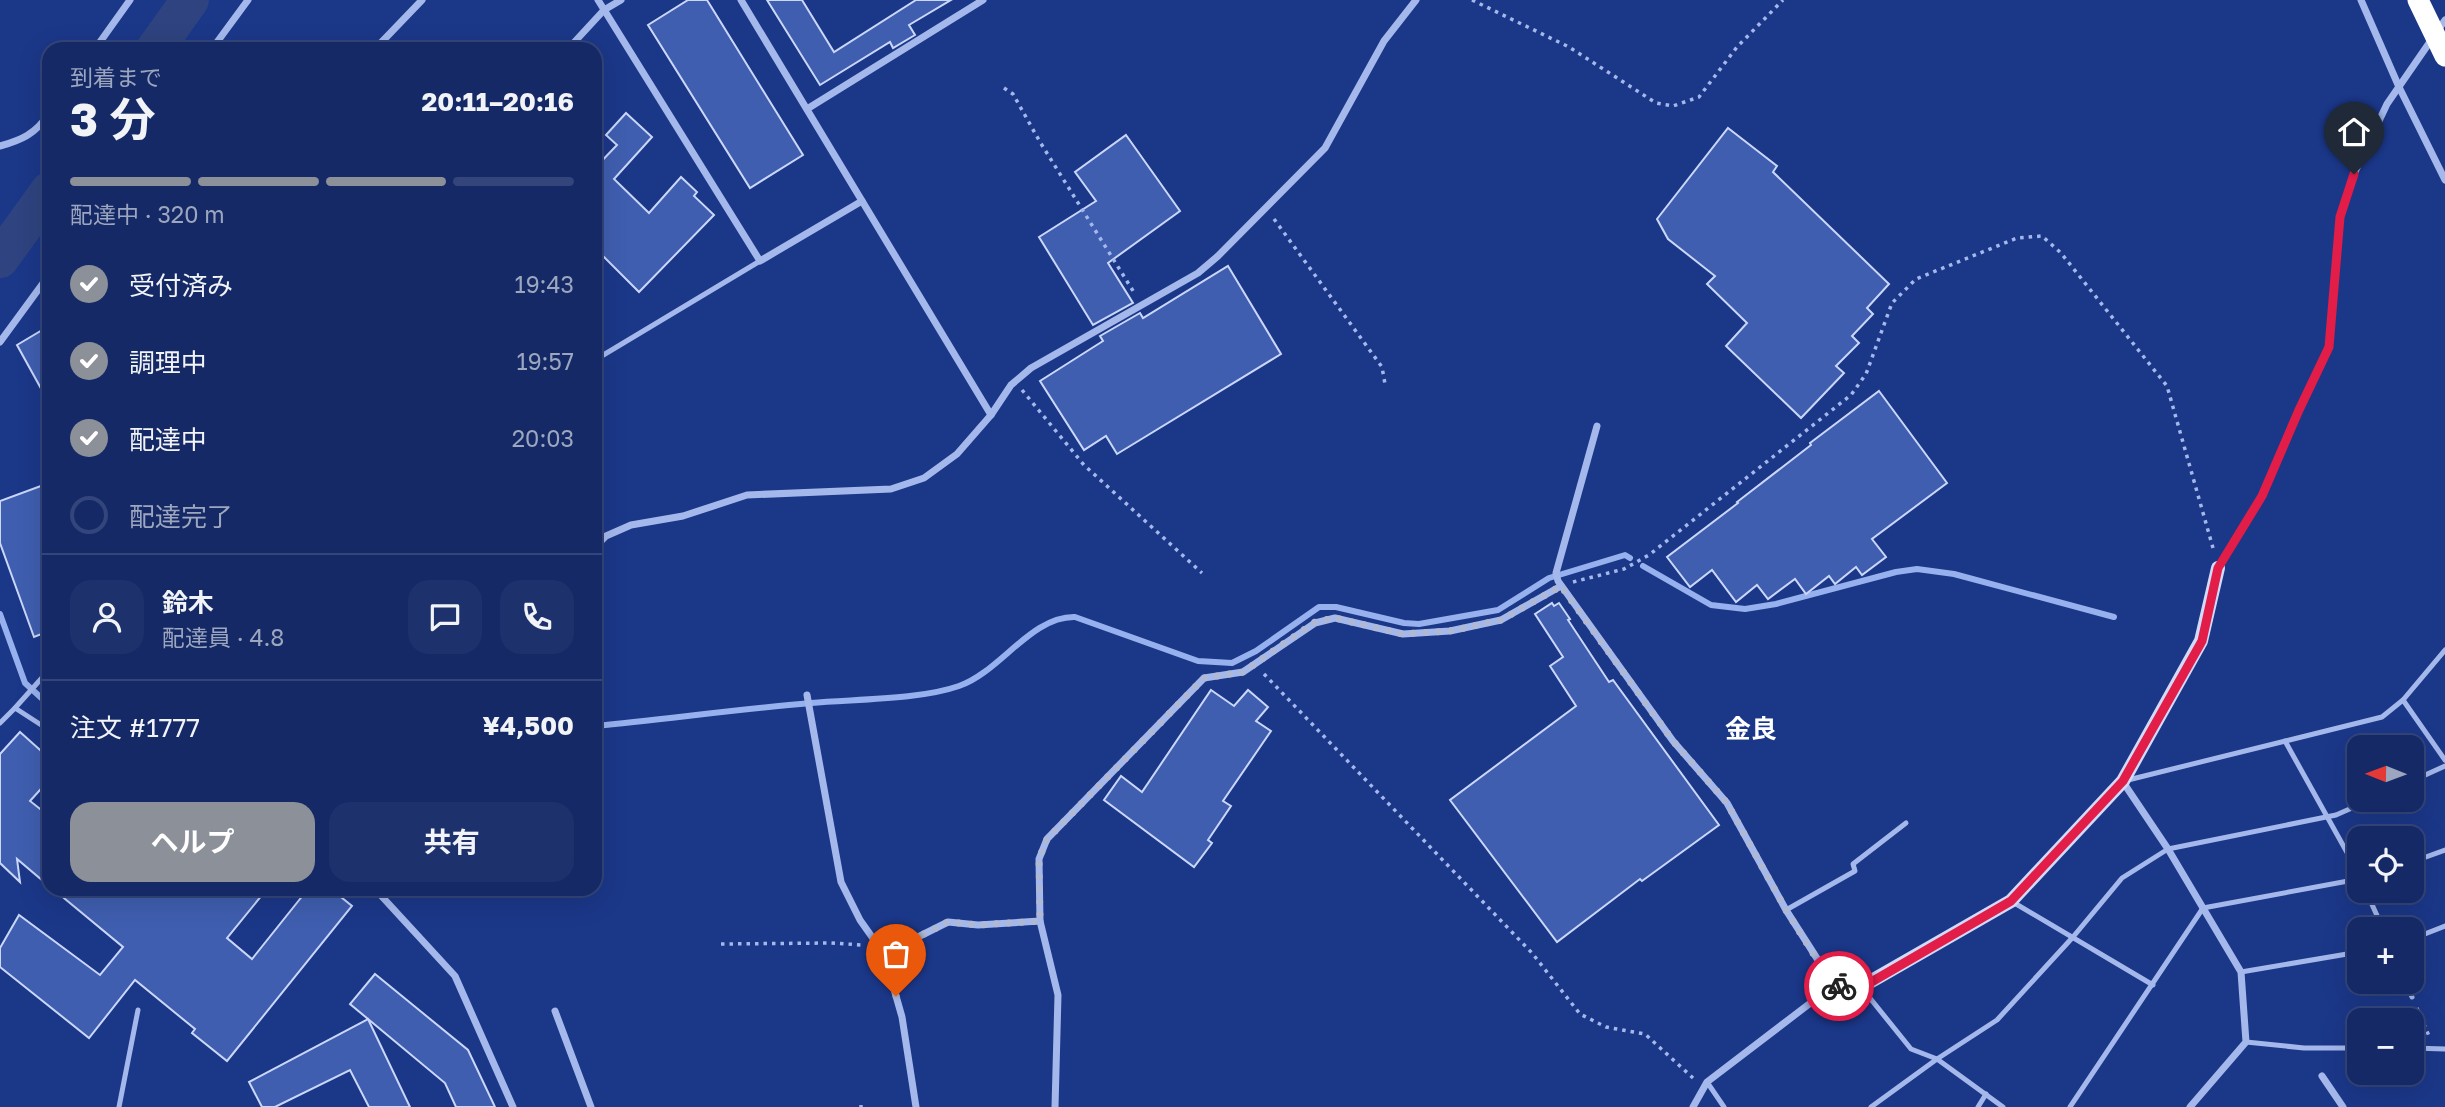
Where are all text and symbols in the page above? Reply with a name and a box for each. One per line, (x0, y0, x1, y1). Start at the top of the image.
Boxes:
text: 到着まで (70, 63, 162, 91)
text: 20:11–20:16 (421, 86, 574, 117)
text: 3 分 (70, 91, 156, 146)
pin (2324, 102, 2384, 174)
icon: home (2335, 113, 2373, 151)
text: 配達中 · 320 m (70, 200, 225, 228)
icon: check (70, 265, 108, 303)
text: 受付済み (129, 270, 233, 301)
text: 19:43 (515, 270, 574, 298)
icon: check (70, 342, 108, 380)
text: 調理中 (129, 347, 207, 378)
text: 19:57 (517, 347, 574, 375)
icon: check (70, 419, 108, 457)
text: 配達中 (129, 424, 207, 455)
text: 20:03 (512, 424, 574, 452)
text: 配達完了 (129, 501, 233, 532)
button: person (70, 580, 144, 654)
button: chat (408, 580, 482, 654)
button: phone (500, 580, 574, 654)
text: 鈴木 (162, 587, 214, 618)
text: 配達員 · 4.8 (162, 623, 284, 651)
text: ¥4,500 (483, 710, 574, 741)
text: 注文 #1777 (70, 712, 200, 743)
district label: 金良 (1725, 713, 1777, 744)
north arrow (2347, 735, 2424, 812)
map controls (2347, 735, 2424, 1085)
button: ヘルプ (70, 802, 315, 882)
button: 共有 (329, 802, 574, 882)
button: locate (2347, 826, 2424, 903)
button: + (2347, 917, 2424, 994)
pin (866, 924, 926, 996)
icon: bag (877, 935, 915, 973)
courier (1804, 951, 1874, 1021)
icon: bike (1820, 967, 1858, 1005)
button: − (2347, 1008, 2424, 1085)

